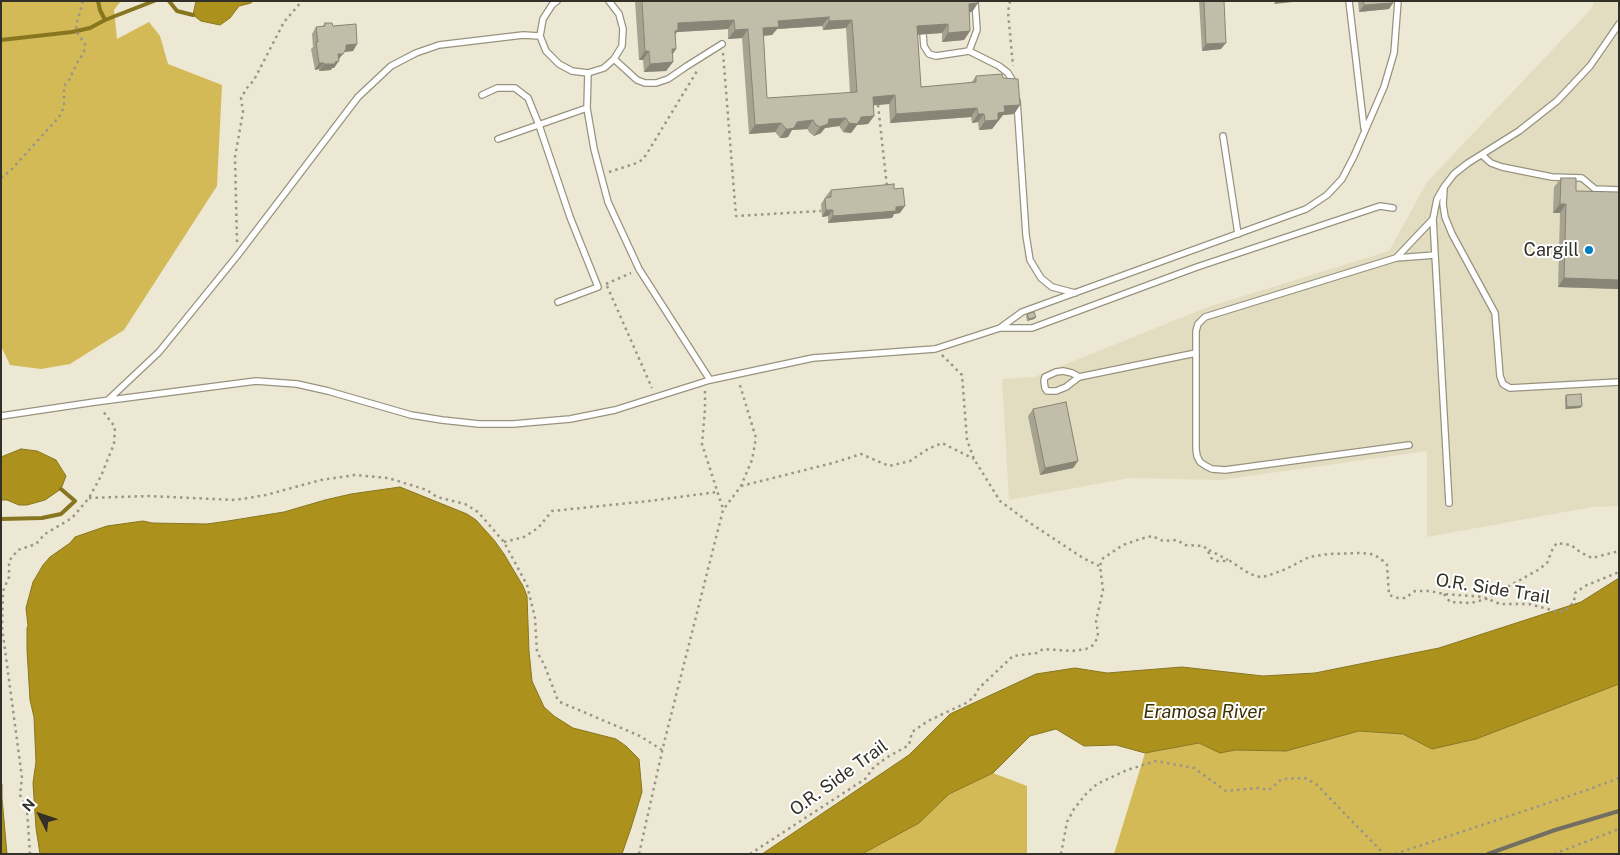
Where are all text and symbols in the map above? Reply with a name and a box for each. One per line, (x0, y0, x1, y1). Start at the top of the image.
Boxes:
place label: Cargill (1524, 239, 1579, 261)
marker: Cargill (1583, 244, 1595, 256)
street label: O.R. Side Trail (1434, 569, 1552, 609)
water label: Eramosa River (1143, 701, 1265, 723)
street label: O.R. Side Trail (786, 735, 892, 821)
north arrow (15, 790, 65, 840)
text: N (19, 796, 38, 815)

